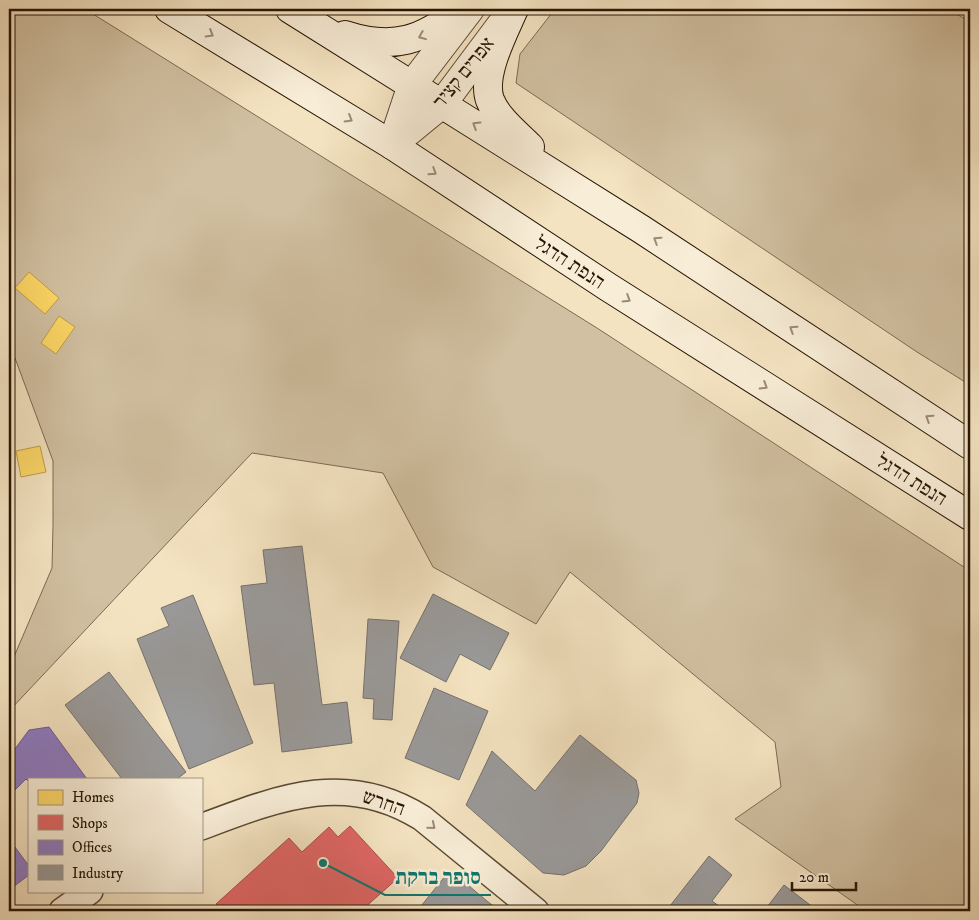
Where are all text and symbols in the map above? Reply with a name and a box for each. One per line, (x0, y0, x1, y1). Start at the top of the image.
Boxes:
one-way arrow (205, 28, 214, 38)
one-way arrow (418, 30, 426, 40)
street label: אפרים קציר (428, 32, 501, 114)
one-way arrow (343, 113, 352, 122)
one-way arrow (472, 122, 481, 132)
one-way arrow (427, 166, 436, 175)
street label: הנפת הדגל (529, 231, 609, 295)
one-way arrow (654, 237, 663, 246)
one-way arrow (622, 293, 631, 302)
one-way arrow (790, 326, 799, 335)
one-way arrow (759, 380, 768, 389)
one-way arrow (926, 415, 935, 424)
street label: הנפת הדגל (871, 449, 951, 512)
legend (28, 778, 202, 892)
street label: החרש (359, 785, 408, 822)
text: Homes (72, 788, 114, 807)
text: Shops (72, 814, 108, 833)
one-way arrow (426, 821, 435, 829)
text: Offices (72, 838, 112, 857)
callout: סופר ברקת (385, 859, 491, 895)
scale bar (792, 860, 855, 892)
text: Industry (72, 864, 124, 883)
text: סופר ברקת (395, 865, 481, 891)
text: 20 m (799, 868, 829, 887)

